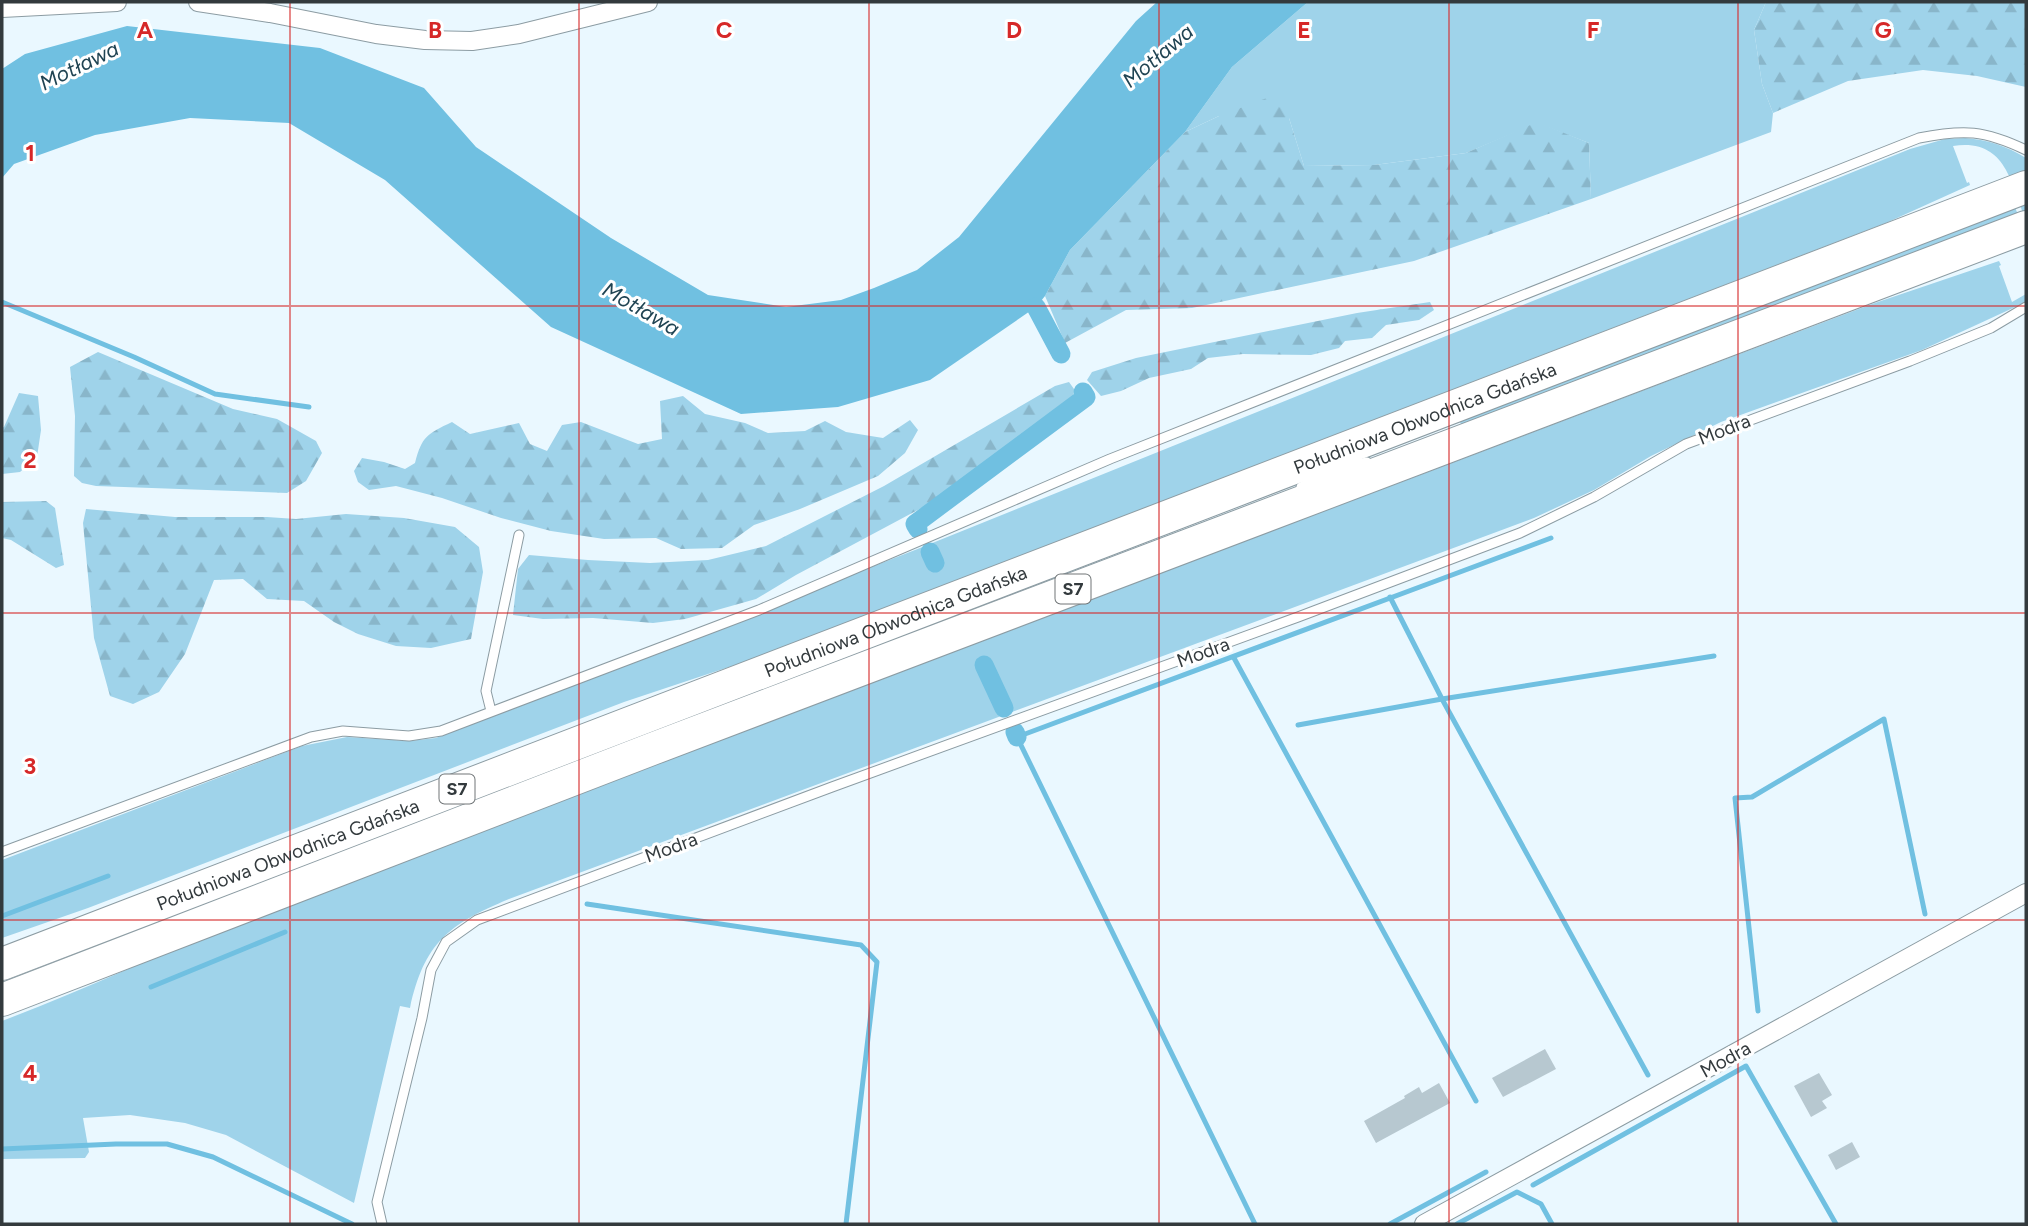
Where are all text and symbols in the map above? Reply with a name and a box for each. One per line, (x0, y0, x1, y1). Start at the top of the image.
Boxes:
text: A (137, 16, 154, 44)
text: B (428, 16, 442, 44)
text: C (716, 16, 733, 44)
text: D (1006, 16, 1022, 44)
text: E (1297, 16, 1311, 44)
text: F (1587, 16, 1600, 44)
text: G (1874, 16, 1892, 44)
water label: Motława (1117, 19, 1198, 92)
water label: Motława (35, 36, 122, 95)
text: 1 (25, 139, 35, 167)
water label: Motława (598, 277, 684, 341)
street label: Południowa Obwodnica Gdańska (1290, 357, 1560, 479)
street label: Modra (1695, 409, 1754, 450)
text: 2 (23, 446, 37, 474)
street label: Południowa Obwodnica Gdańska (761, 561, 1030, 682)
road number: S7 (1056, 574, 1090, 604)
street label: Modra (1174, 632, 1233, 673)
text: 3 (24, 752, 36, 780)
road number: S7 (440, 774, 475, 804)
street label: Południowa Obwodnica Gdańska (153, 794, 422, 916)
street label: Modra (642, 827, 701, 868)
street label: Modra (1696, 1036, 1755, 1083)
text: 4 (23, 1059, 37, 1087)

